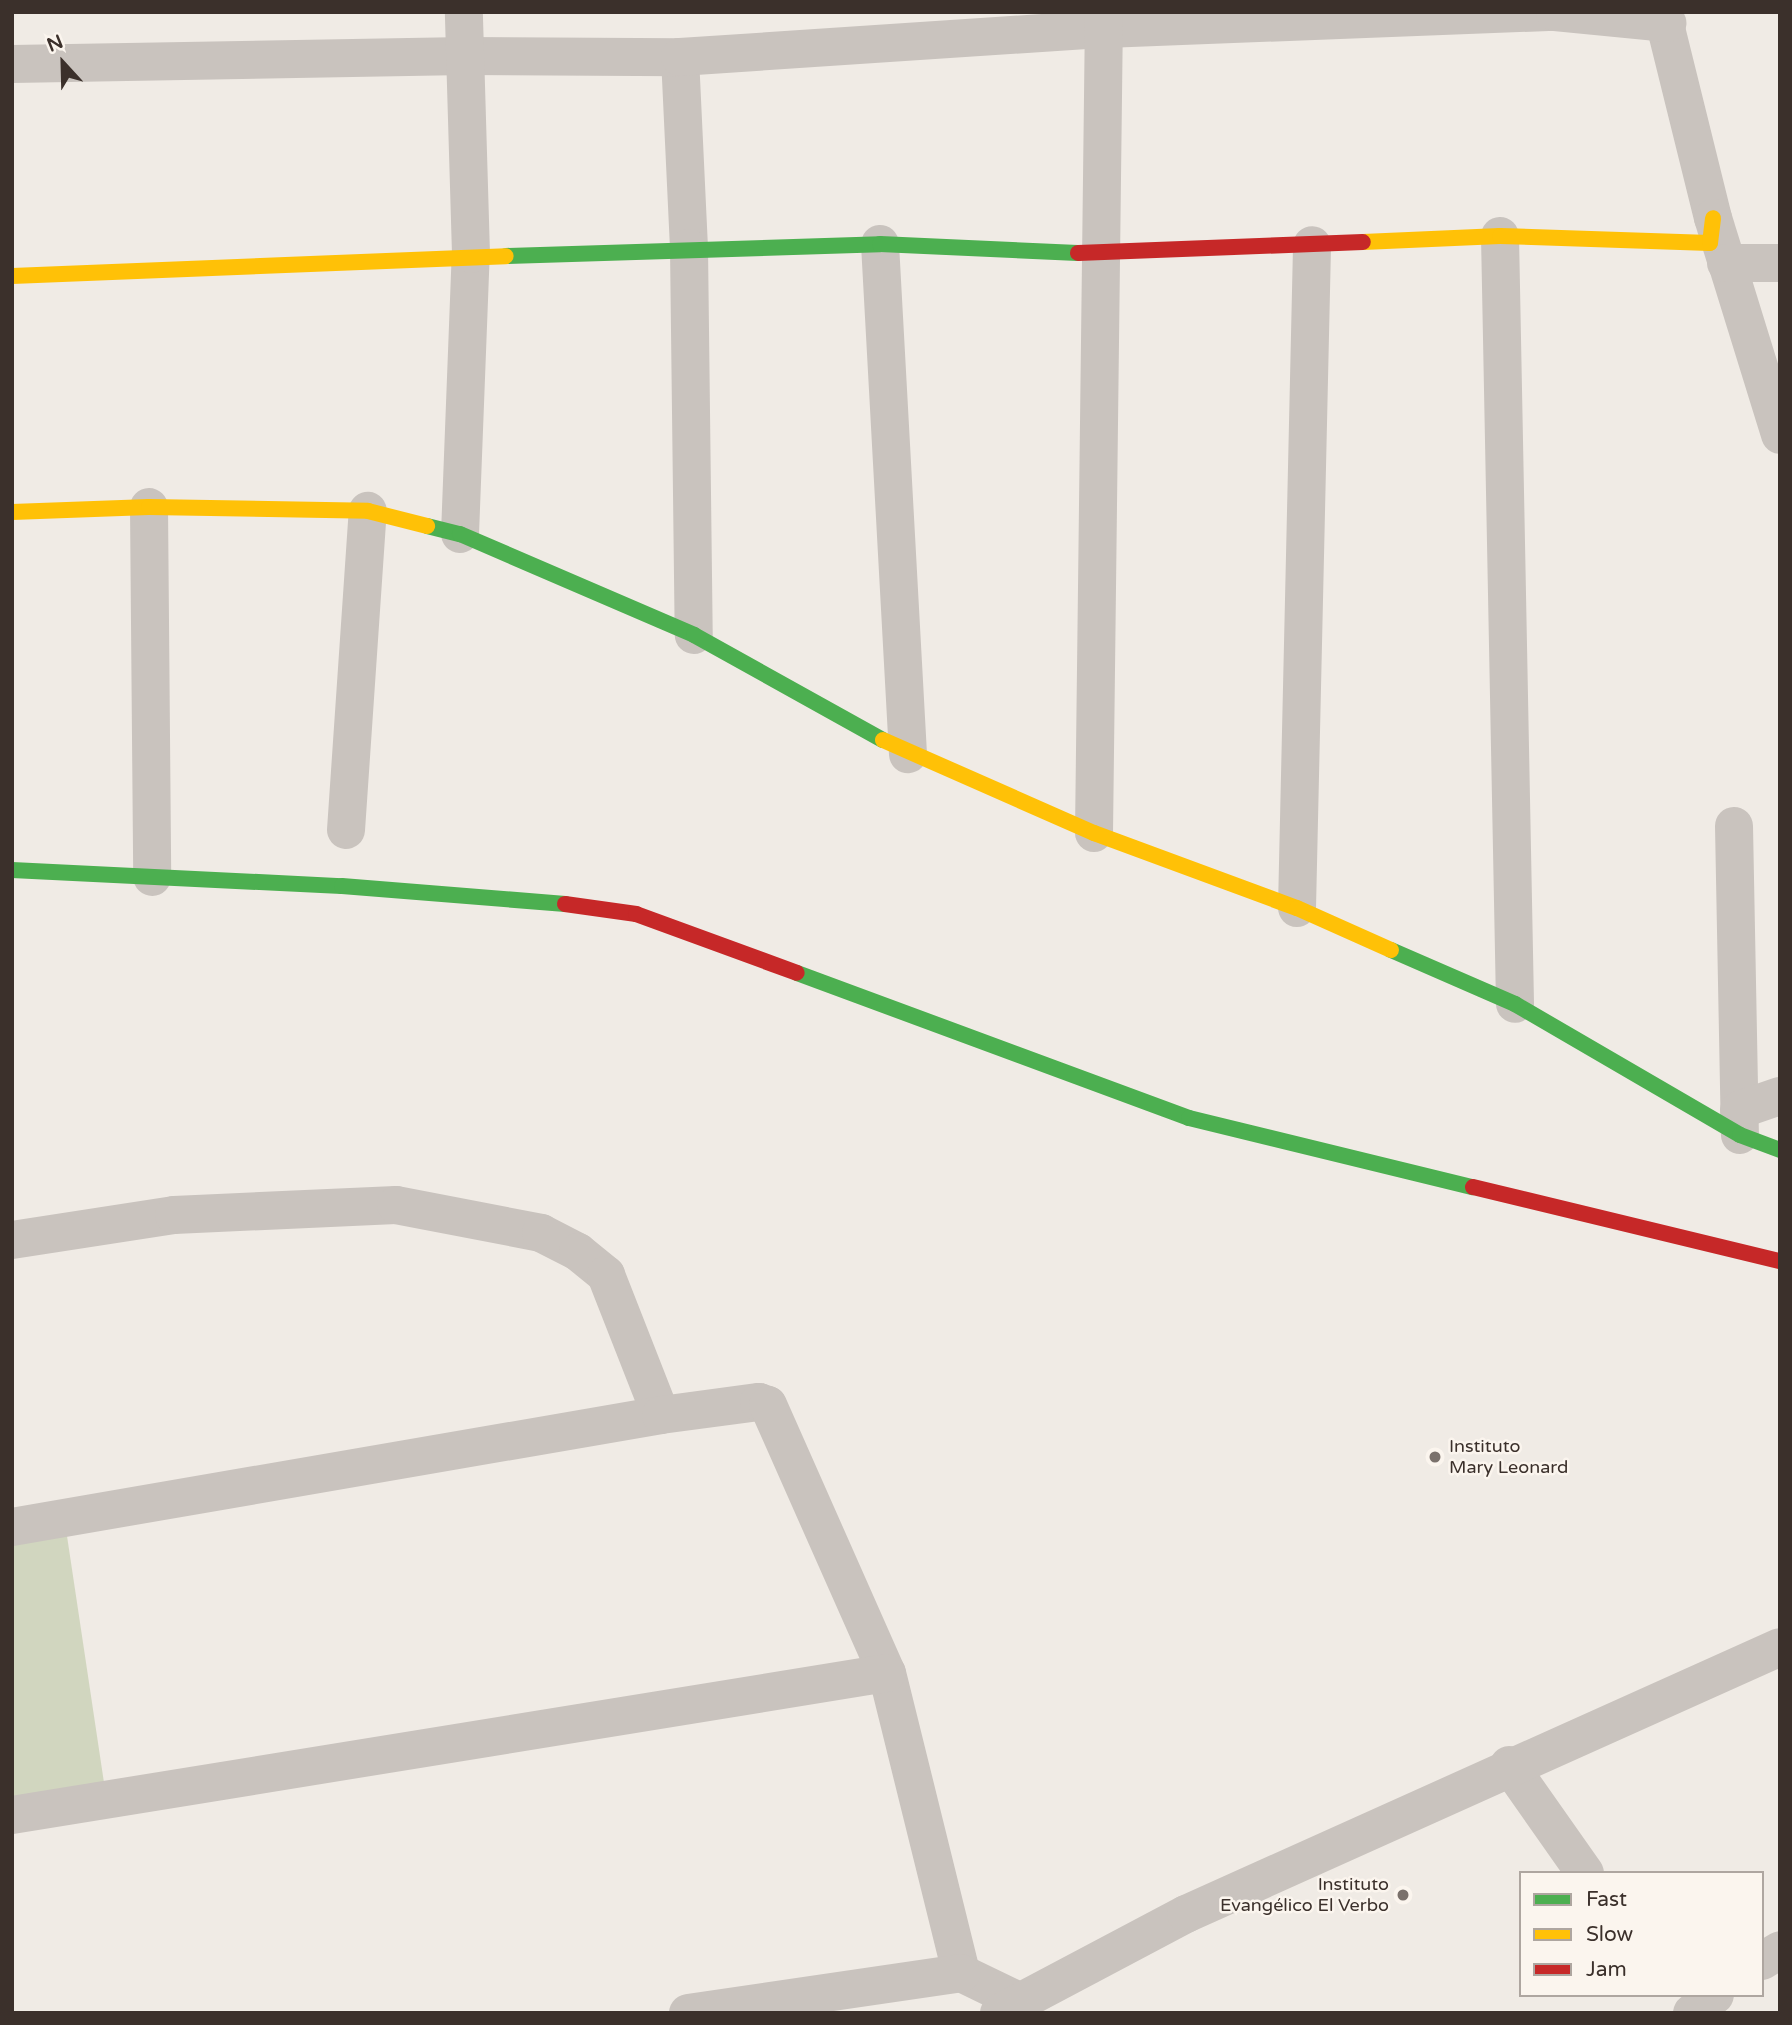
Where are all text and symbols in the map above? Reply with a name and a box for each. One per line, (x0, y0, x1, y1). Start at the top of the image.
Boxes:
north arrow (28, 28, 98, 98)
text: N (44, 30, 66, 57)
place label: Instituto Mary Leonard (1449, 1436, 1568, 1478)
marker: Instituto Mary Leonard (1427, 1449, 1443, 1465)
legend (1519, 1871, 1764, 1997)
place label: Instituto Evangélico El Verbo (1220, 1874, 1389, 1916)
marker: Instituto Evangélico El Verbo (1395, 1887, 1411, 1903)
text: Fast (1586, 1887, 1627, 1912)
text: Slow (1586, 1922, 1633, 1947)
text: Jam (1586, 1957, 1627, 1982)

